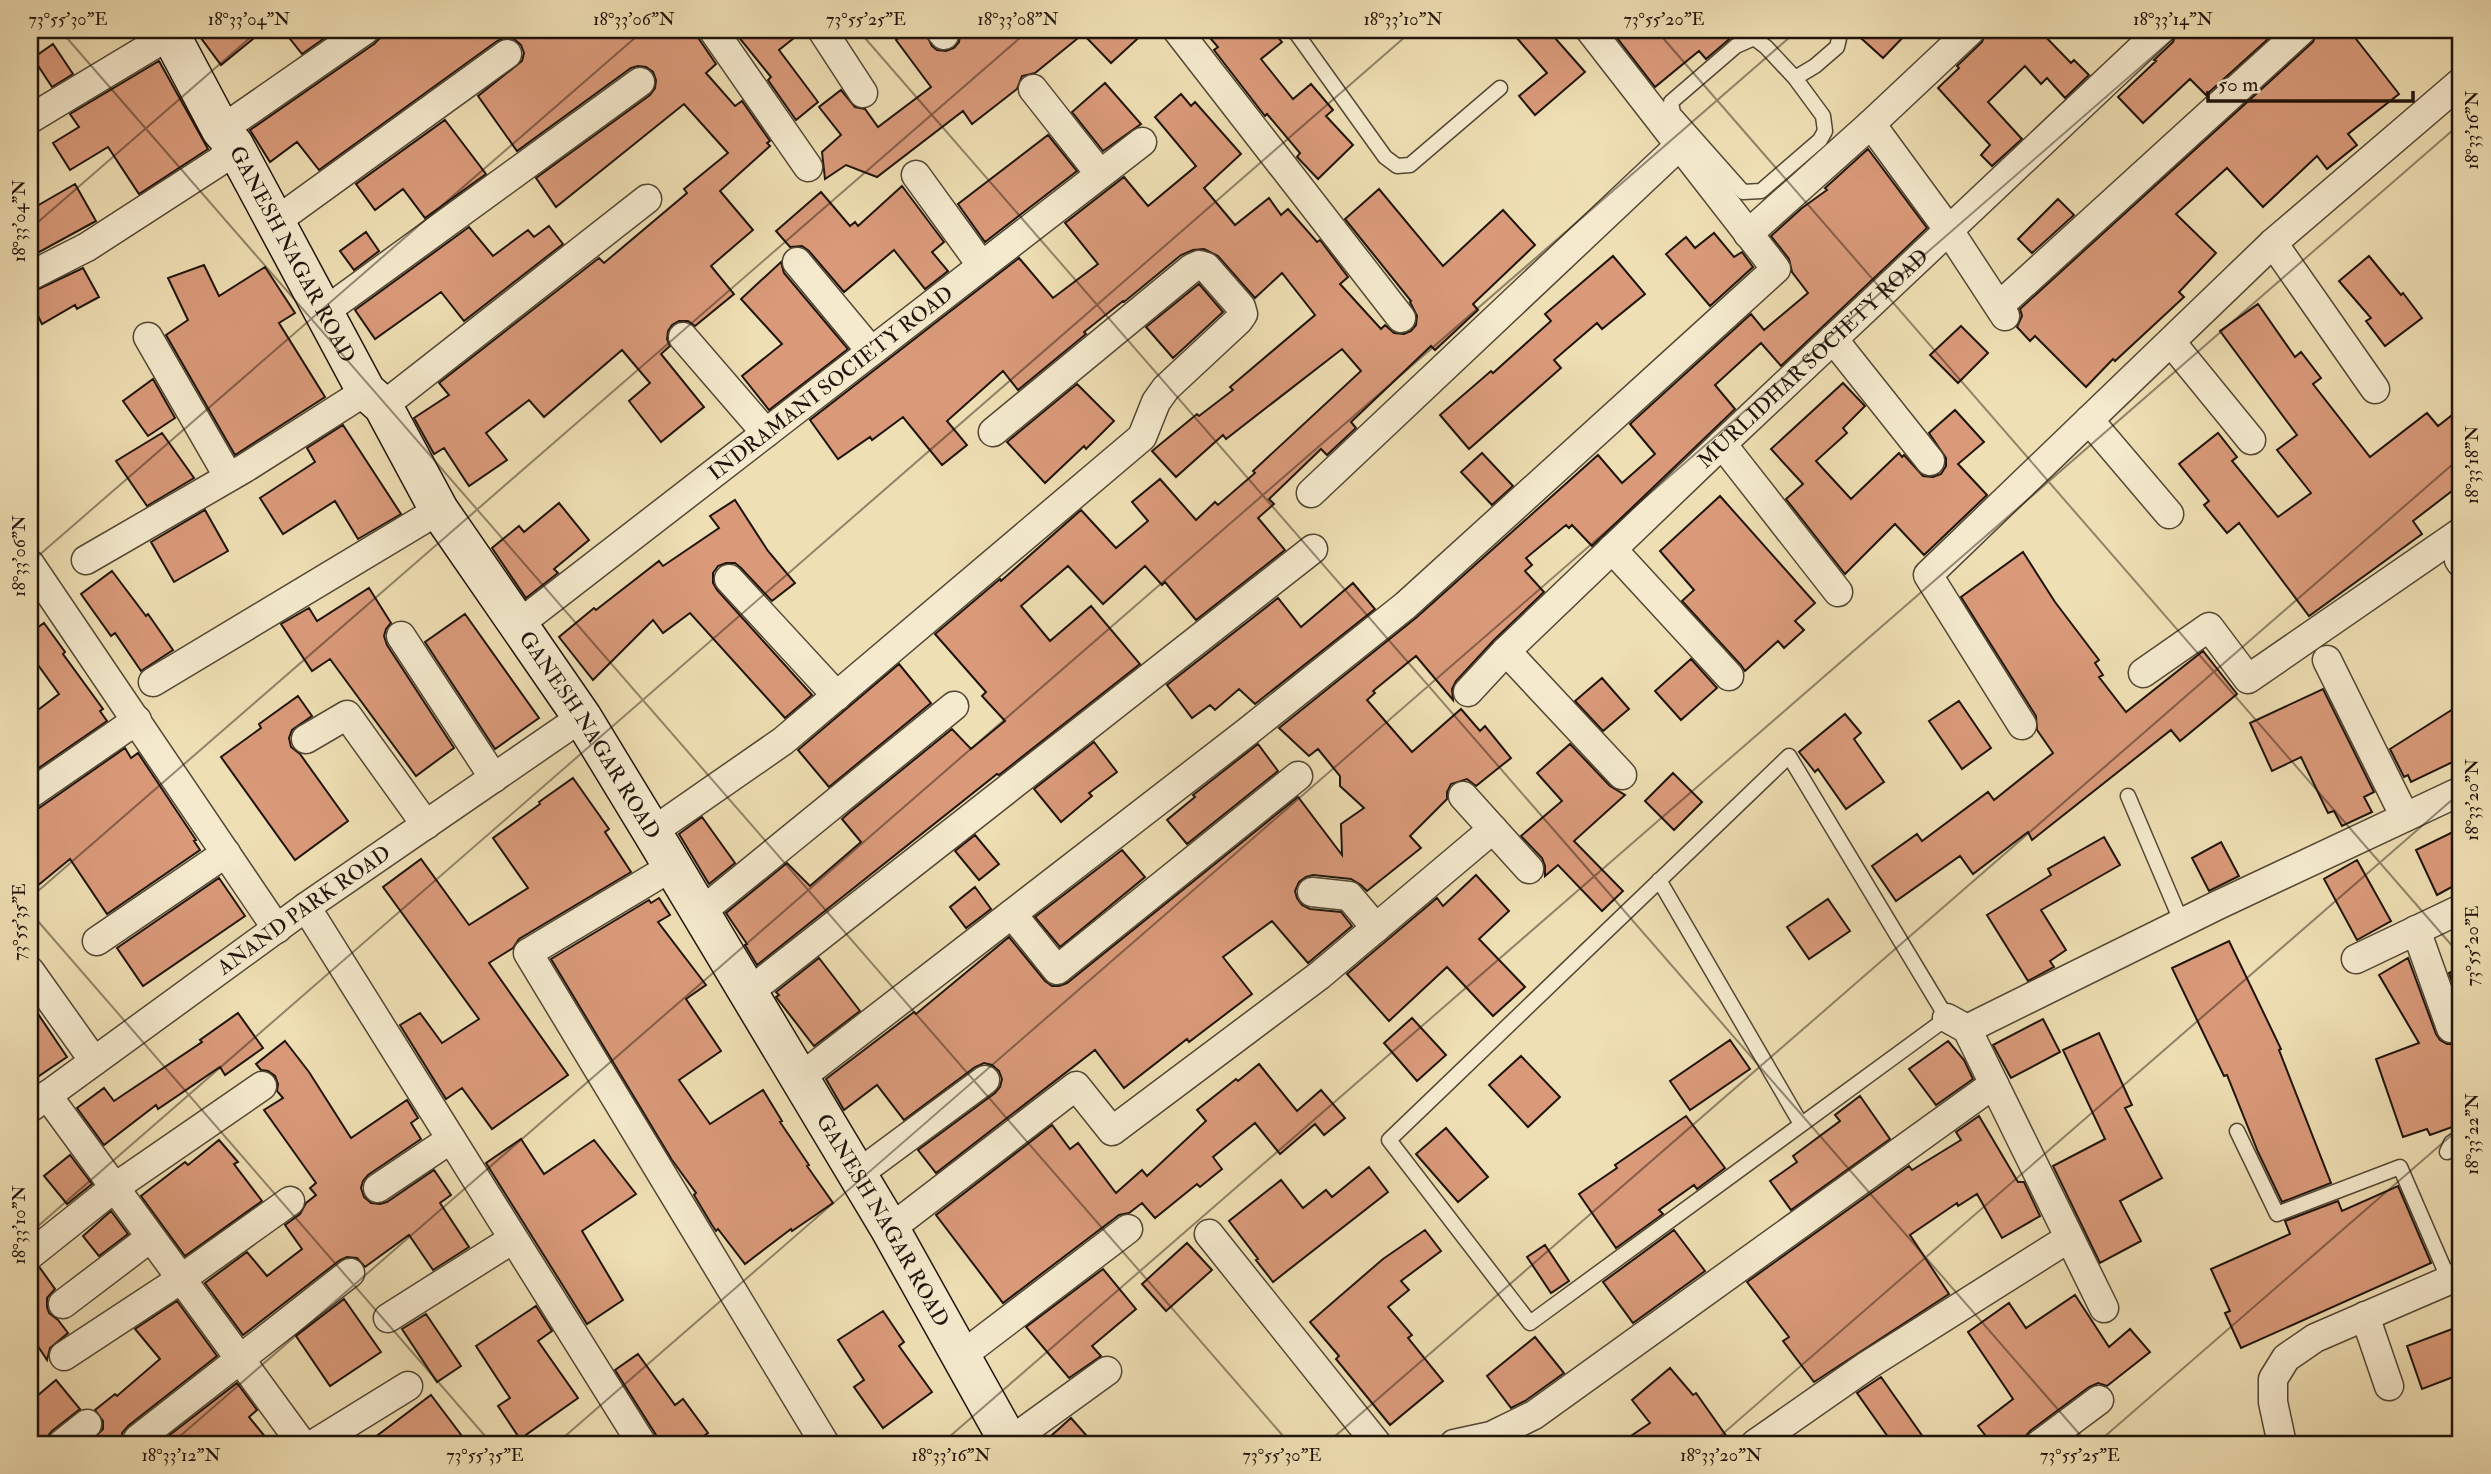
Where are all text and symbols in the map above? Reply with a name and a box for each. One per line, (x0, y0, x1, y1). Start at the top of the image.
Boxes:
text: 73°55'30"E (29, 8, 107, 31)
text: 18°33'04"N (208, 8, 290, 31)
text: 18°33'06"N (593, 8, 675, 31)
text: 73°55'25"E (826, 8, 906, 31)
text: 18°33'08"N (977, 8, 1059, 31)
text: 18°33'10"N (1363, 8, 1443, 31)
text: 73°55'20"E (1623, 8, 1705, 31)
text: 18°33'14"N (2133, 8, 2213, 31)
scale bar (2208, 60, 2412, 104)
text: 50 m (2218, 71, 2259, 98)
text: 18°33'16"N (2461, 90, 2484, 170)
street label: GANESH NAGAR ROAD (223, 141, 361, 368)
text: 18°33'04"N (8, 180, 31, 262)
street label: MURLIDHAR SOCIETY ROAD (1692, 243, 1935, 474)
street label: INDRAMANI SOCIETY ROAD (703, 280, 959, 486)
text: 18°33'18"N (2461, 426, 2484, 504)
text: 18°33'06"N (8, 515, 31, 597)
street label: GANESH NAGAR ROAD (513, 626, 666, 844)
text: 18°33'20"N (2461, 759, 2484, 841)
street label: ANAND PARK ROAD (211, 840, 396, 982)
text: 73°55'35"E (8, 883, 31, 961)
text: 73°55'20"E (2461, 905, 2484, 987)
text: 18°33'22"N (2461, 1093, 2484, 1175)
street label: GANESH NAGAR ROAD (810, 1109, 955, 1332)
text: 18°33'10"N (8, 1185, 31, 1265)
text: 18°33'12"N (141, 1444, 221, 1467)
text: 73°55'35"E (446, 1444, 524, 1467)
text: 18°33'16"N (911, 1444, 991, 1467)
text: 73°55'30"E (1243, 1444, 1321, 1467)
text: 18°33'20"N (1680, 1444, 1762, 1467)
text: 73°55'25"E (2040, 1444, 2120, 1467)

